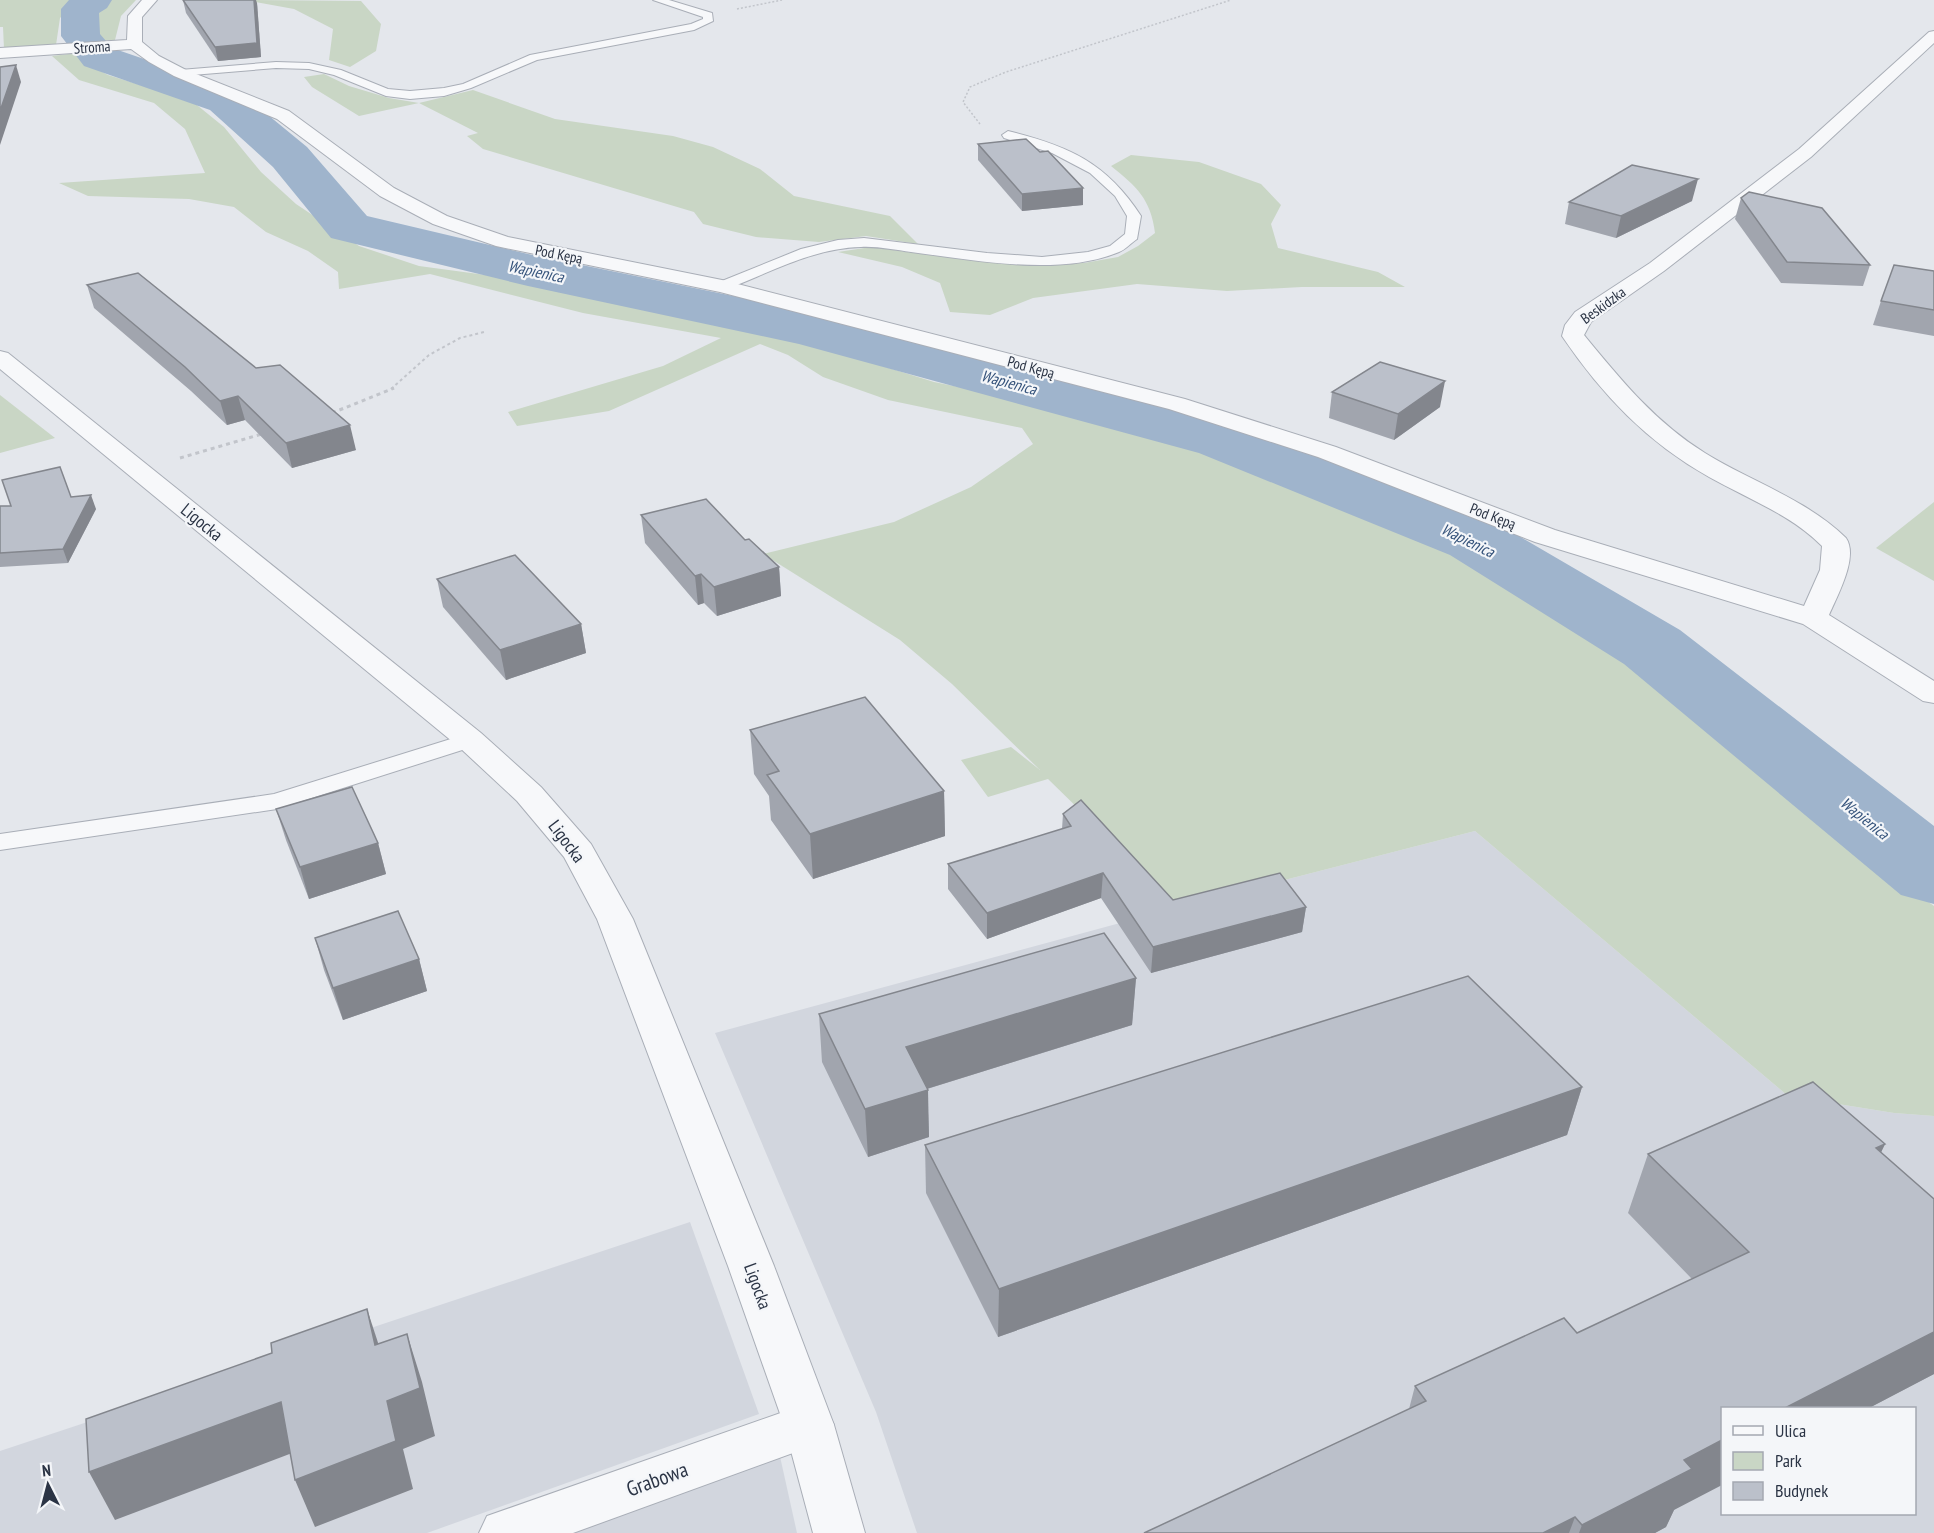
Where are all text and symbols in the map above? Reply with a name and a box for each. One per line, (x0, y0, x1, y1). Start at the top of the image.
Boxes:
street label: Stroma (73, 36, 111, 58)
street label: Pod Kępą (534, 240, 584, 268)
water label: Wapienica (506, 255, 567, 287)
street label: Beskidzka (1577, 282, 1629, 328)
street label: Pod Kępą (1005, 352, 1057, 382)
water label: Wapienica (979, 365, 1040, 399)
street label: Ligocka (176, 498, 228, 546)
street label: Pod Kępą (1467, 499, 1519, 533)
water label: Wapienica (1438, 519, 1499, 562)
water label: Wapienica (1837, 793, 1894, 844)
street label: Ligocka (544, 815, 590, 867)
street label: Ligocka (739, 1260, 777, 1312)
legend (1721, 1407, 1916, 1515)
text: Ulica (1775, 1419, 1806, 1442)
text: Park (1775, 1449, 1802, 1472)
north arrow (18, 1455, 78, 1515)
street label: Grabowa (623, 1455, 691, 1503)
text: N (41, 1460, 52, 1480)
text: Budynek (1775, 1479, 1828, 1502)

